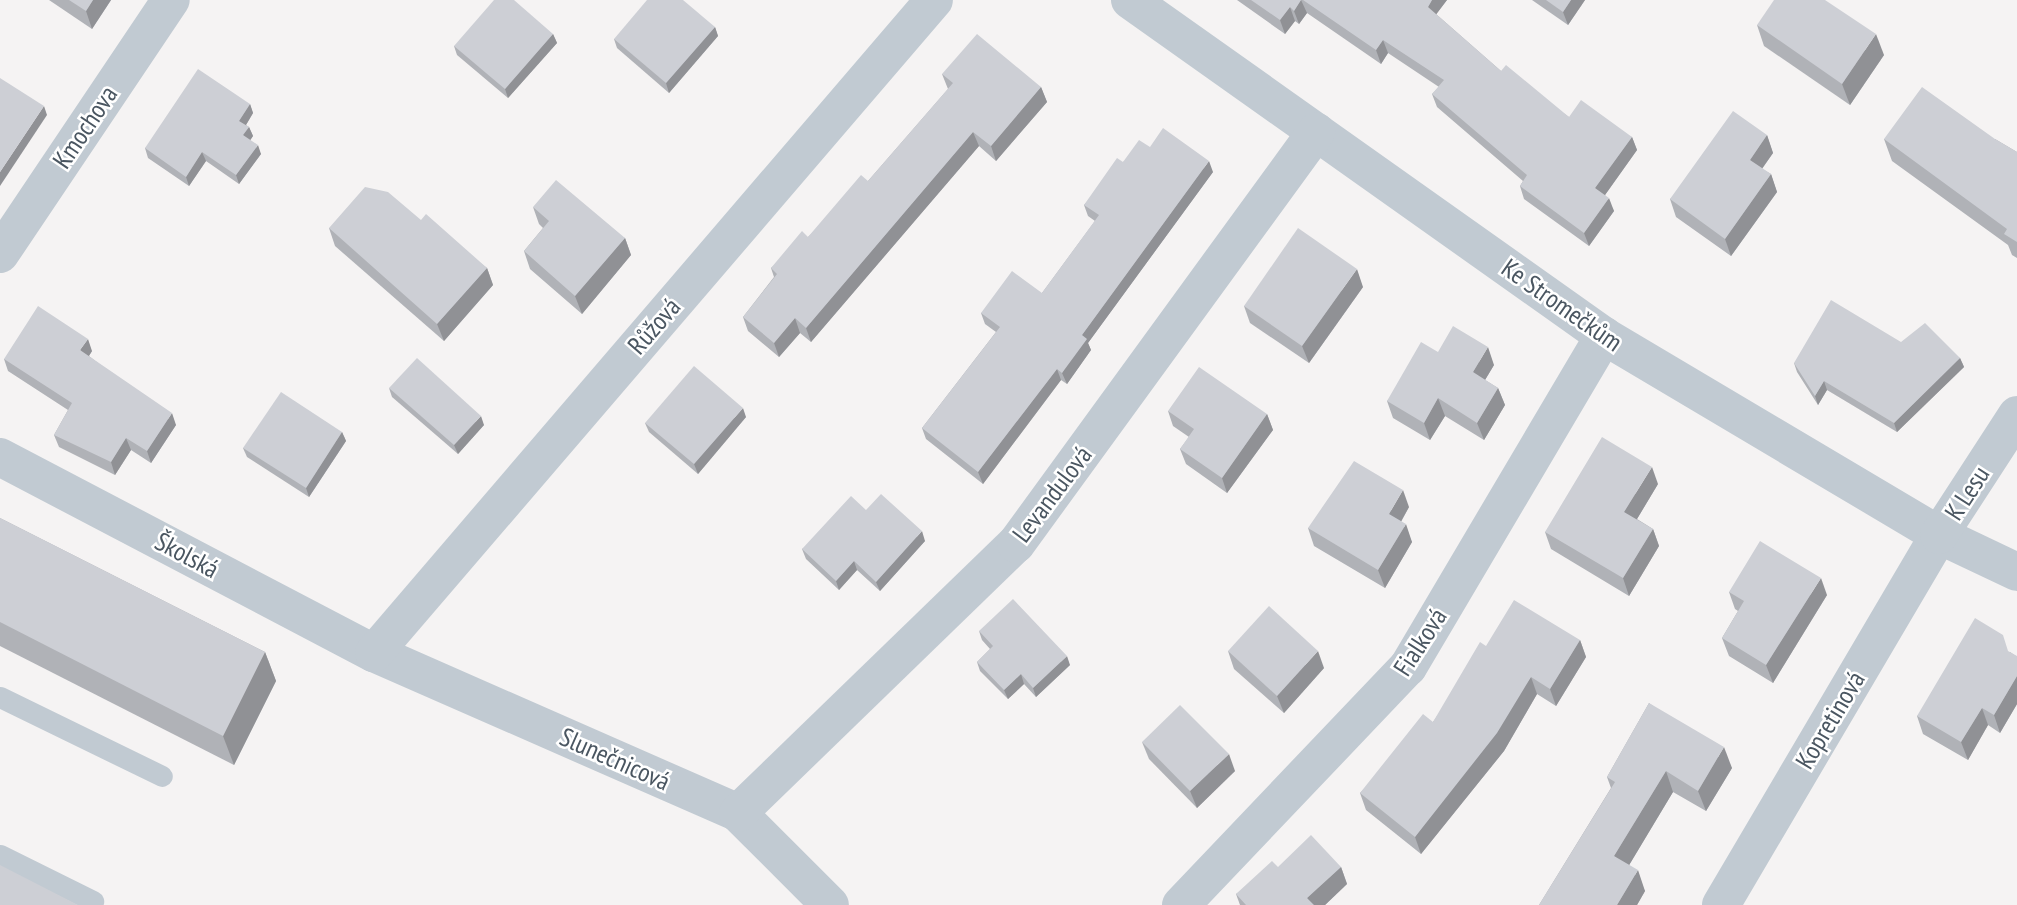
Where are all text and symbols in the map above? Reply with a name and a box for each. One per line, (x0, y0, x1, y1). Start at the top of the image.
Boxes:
street label: Kmochova (46, 80, 124, 174)
street label: Ke Stromečkům (1496, 252, 1628, 358)
street label: Růžová (621, 292, 687, 360)
street label: Levandulová (1006, 440, 1098, 548)
street label: K Lesu (1938, 460, 1996, 526)
street label: Školská (150, 525, 224, 585)
street label: Fialková (1387, 602, 1453, 682)
street label: Kopretinová (1789, 666, 1871, 774)
street label: Slunečnicová (555, 721, 675, 797)

